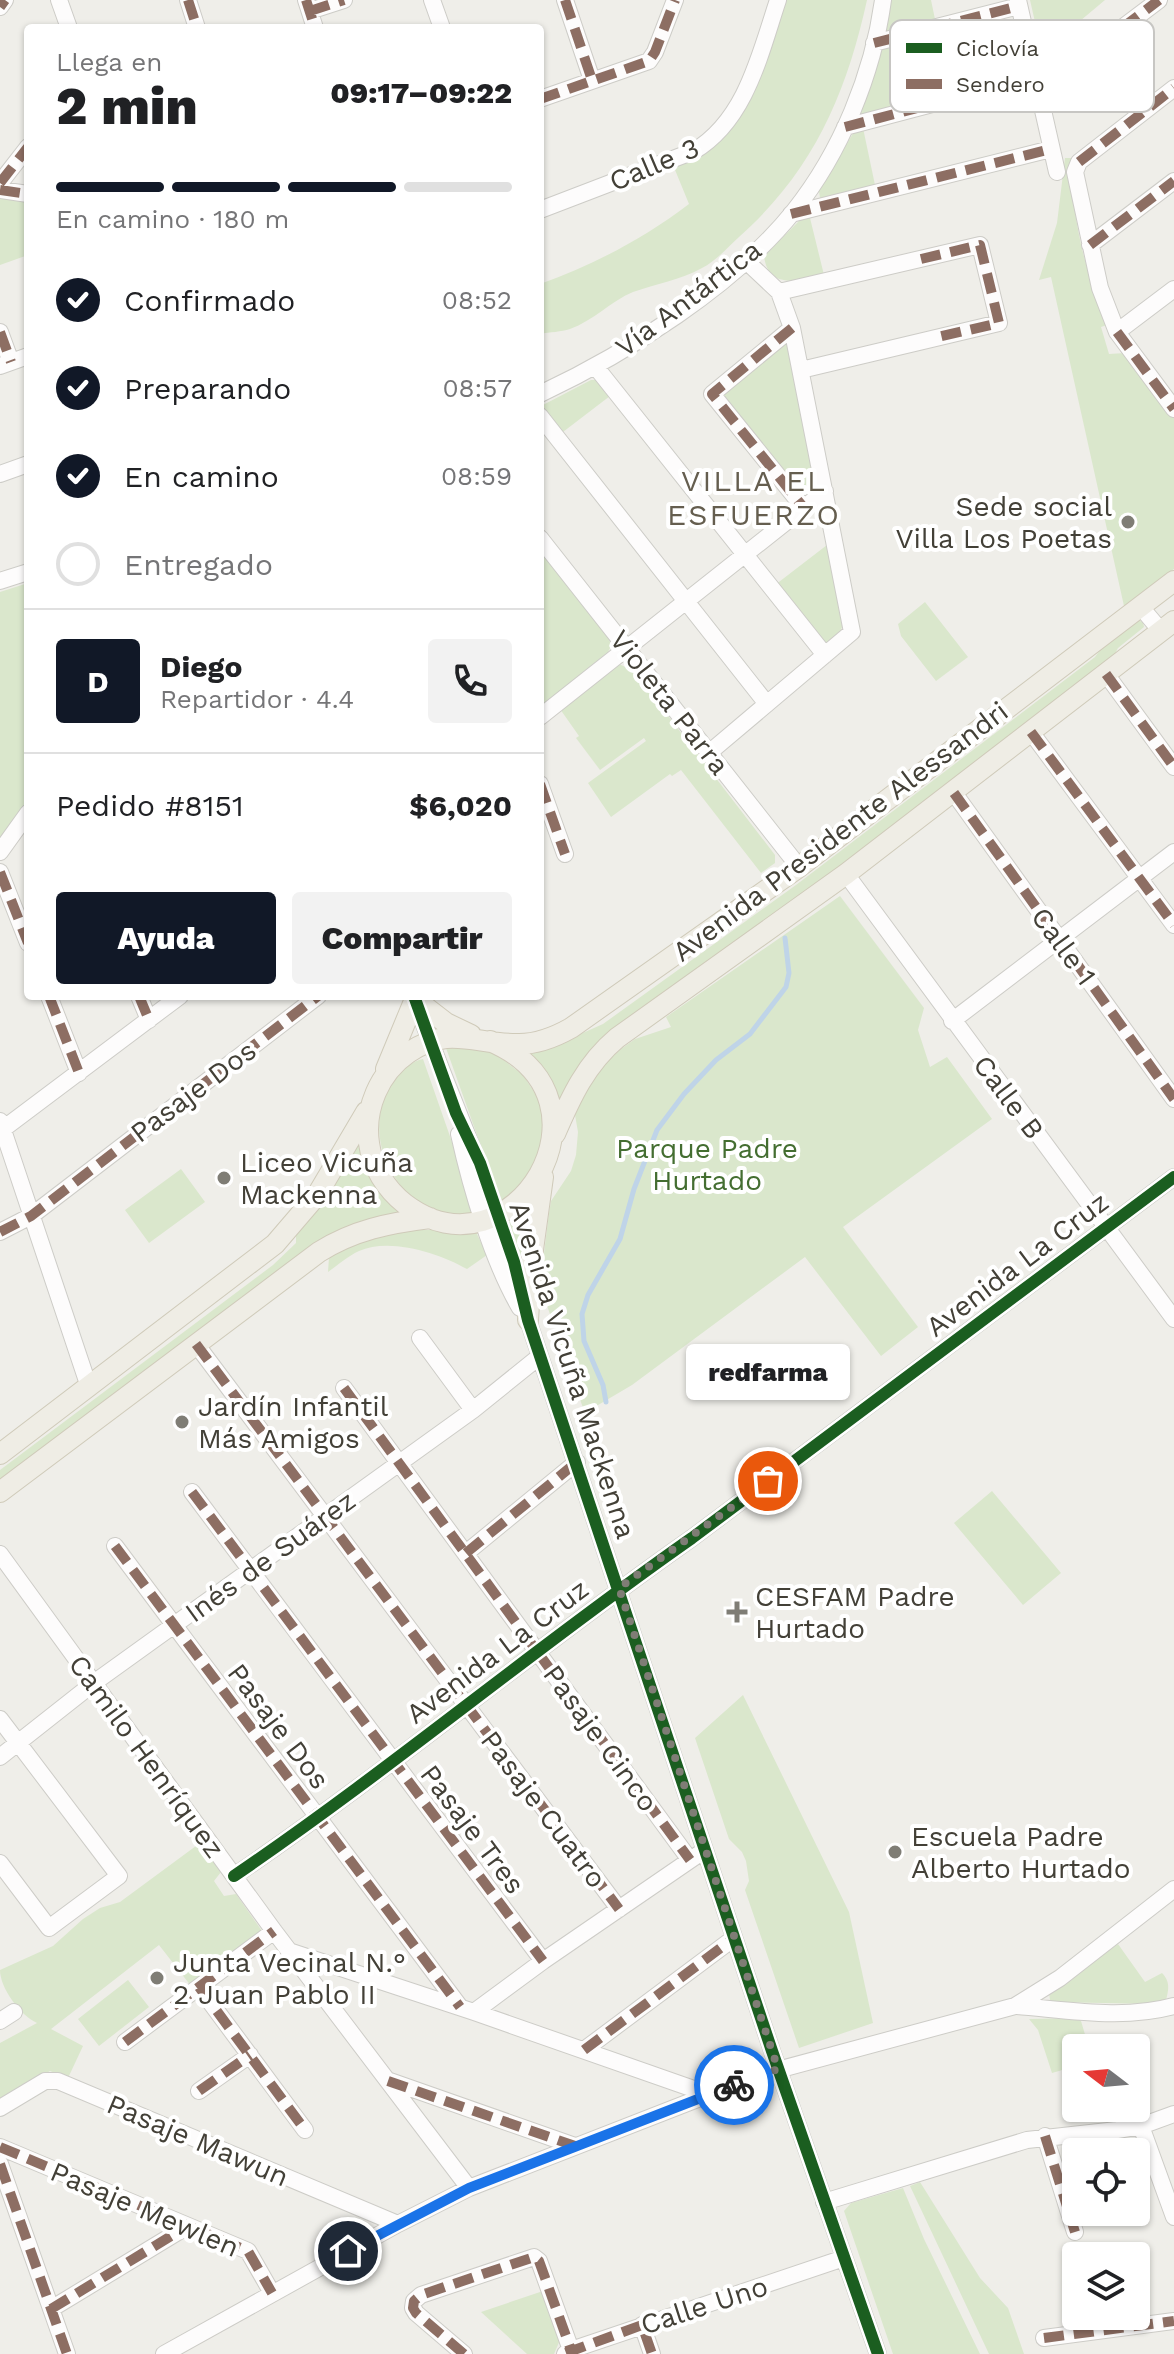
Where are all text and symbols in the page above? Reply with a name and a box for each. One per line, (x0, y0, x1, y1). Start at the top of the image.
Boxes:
legend (890, 20, 1154, 112)
text: Ciclovía (956, 36, 1039, 61)
text: Llega en (56, 47, 162, 77)
text: Sendero (956, 72, 1045, 97)
text: 09:17–09:22 (330, 75, 512, 110)
text: 2 min (56, 76, 198, 137)
street label: Calle 3 (604, 131, 704, 198)
text: En camino · 180 m (56, 204, 289, 234)
street label: Vía Antártica (609, 233, 768, 364)
icon: check (56, 278, 100, 322)
text: Confirmado (124, 283, 295, 318)
text: 08:52 (442, 285, 512, 315)
icon: check (56, 366, 100, 410)
text: Preparando (124, 371, 291, 406)
text: 08:57 (442, 373, 512, 403)
icon: check (56, 454, 100, 498)
text: En camino (124, 459, 279, 494)
text: 08:59 (441, 461, 512, 491)
district label: VILLA EL ESFUERZO (667, 463, 841, 532)
place label: Sede social Villa Los Poetas (895, 490, 1112, 555)
marker: Sede social Villa Los Poetas (1119, 513, 1137, 531)
text: Entregado (124, 547, 273, 582)
street label: Violeta Parra (603, 623, 736, 781)
button: phone (428, 639, 512, 723)
text: Diego (160, 649, 242, 684)
text: D (87, 664, 109, 699)
text: Repartidor · 4.4 (160, 684, 354, 714)
street label: Avenida Presidente Alessandri (666, 694, 1014, 968)
text: Pedido #8151 (56, 788, 244, 823)
text: $6,020 (409, 788, 512, 823)
button: Ayuda (56, 892, 276, 984)
button: Compartir (292, 892, 512, 984)
street label: Calle 1 (1024, 901, 1103, 992)
street label: Pasaje Dos (124, 1034, 263, 1149)
street label: Calle B (966, 1049, 1051, 1146)
park label: Parque Padre Hurtado (616, 1132, 798, 1197)
place label: Liceo Vicuña Mackenna (240, 1146, 413, 1211)
marker: Liceo Vicuña Mackenna (215, 1169, 233, 1187)
street label: Avenida La Cruz (920, 1185, 1115, 1344)
street label: Avenida Vicuña Mackenna (502, 1197, 643, 1543)
callout: redfarma (686, 1345, 850, 1401)
text: redfarma (708, 1357, 828, 1387)
place label: Jardín Infantil Más Amigos (198, 1390, 389, 1455)
marker: Jardín Infantil Más Amigos (173, 1413, 191, 1431)
pin (734, 1447, 802, 1515)
icon: bag (746, 1459, 790, 1503)
street label: Inés de Suárez (179, 1484, 362, 1629)
street label: Avenida La Cruz (400, 1572, 595, 1731)
place label: CESFAM Padre Hurtado (755, 1580, 955, 1645)
marker: CESFAM Padre Hurtado (726, 1601, 748, 1623)
street label: Camilo Henríquez (62, 1648, 231, 1864)
street label: Pasaje Dos (221, 1657, 336, 1796)
street label: Pasaje Cinco (536, 1659, 665, 1818)
street label: Pasaje Cuatro (474, 1724, 613, 1894)
street label: Pasaje Tres (413, 1758, 532, 1900)
place label: Escuela Padre Alberto Hurtado (911, 1820, 1131, 1885)
marker: Escuela Padre Alberto Hurtado (886, 1843, 904, 1861)
place label: Junta Vecinal N.° 2 Juan Pablo II (173, 1946, 406, 2011)
marker: Junta Vecinal N.° 2 Juan Pablo II (148, 1969, 166, 1987)
north arrow (1062, 2034, 1150, 2122)
map controls (1062, 2034, 1150, 2330)
courier (694, 2045, 774, 2125)
icon: bike (712, 2063, 756, 2107)
street label: Pasaje Mawun (102, 2087, 294, 2194)
button: locate (1062, 2138, 1150, 2226)
street label: Pasaje Mewlen (46, 2155, 244, 2264)
pin (314, 2217, 382, 2285)
icon: home (326, 2229, 370, 2273)
button: layers (1062, 2242, 1150, 2330)
street label: Calle Uno (636, 2269, 772, 2342)

